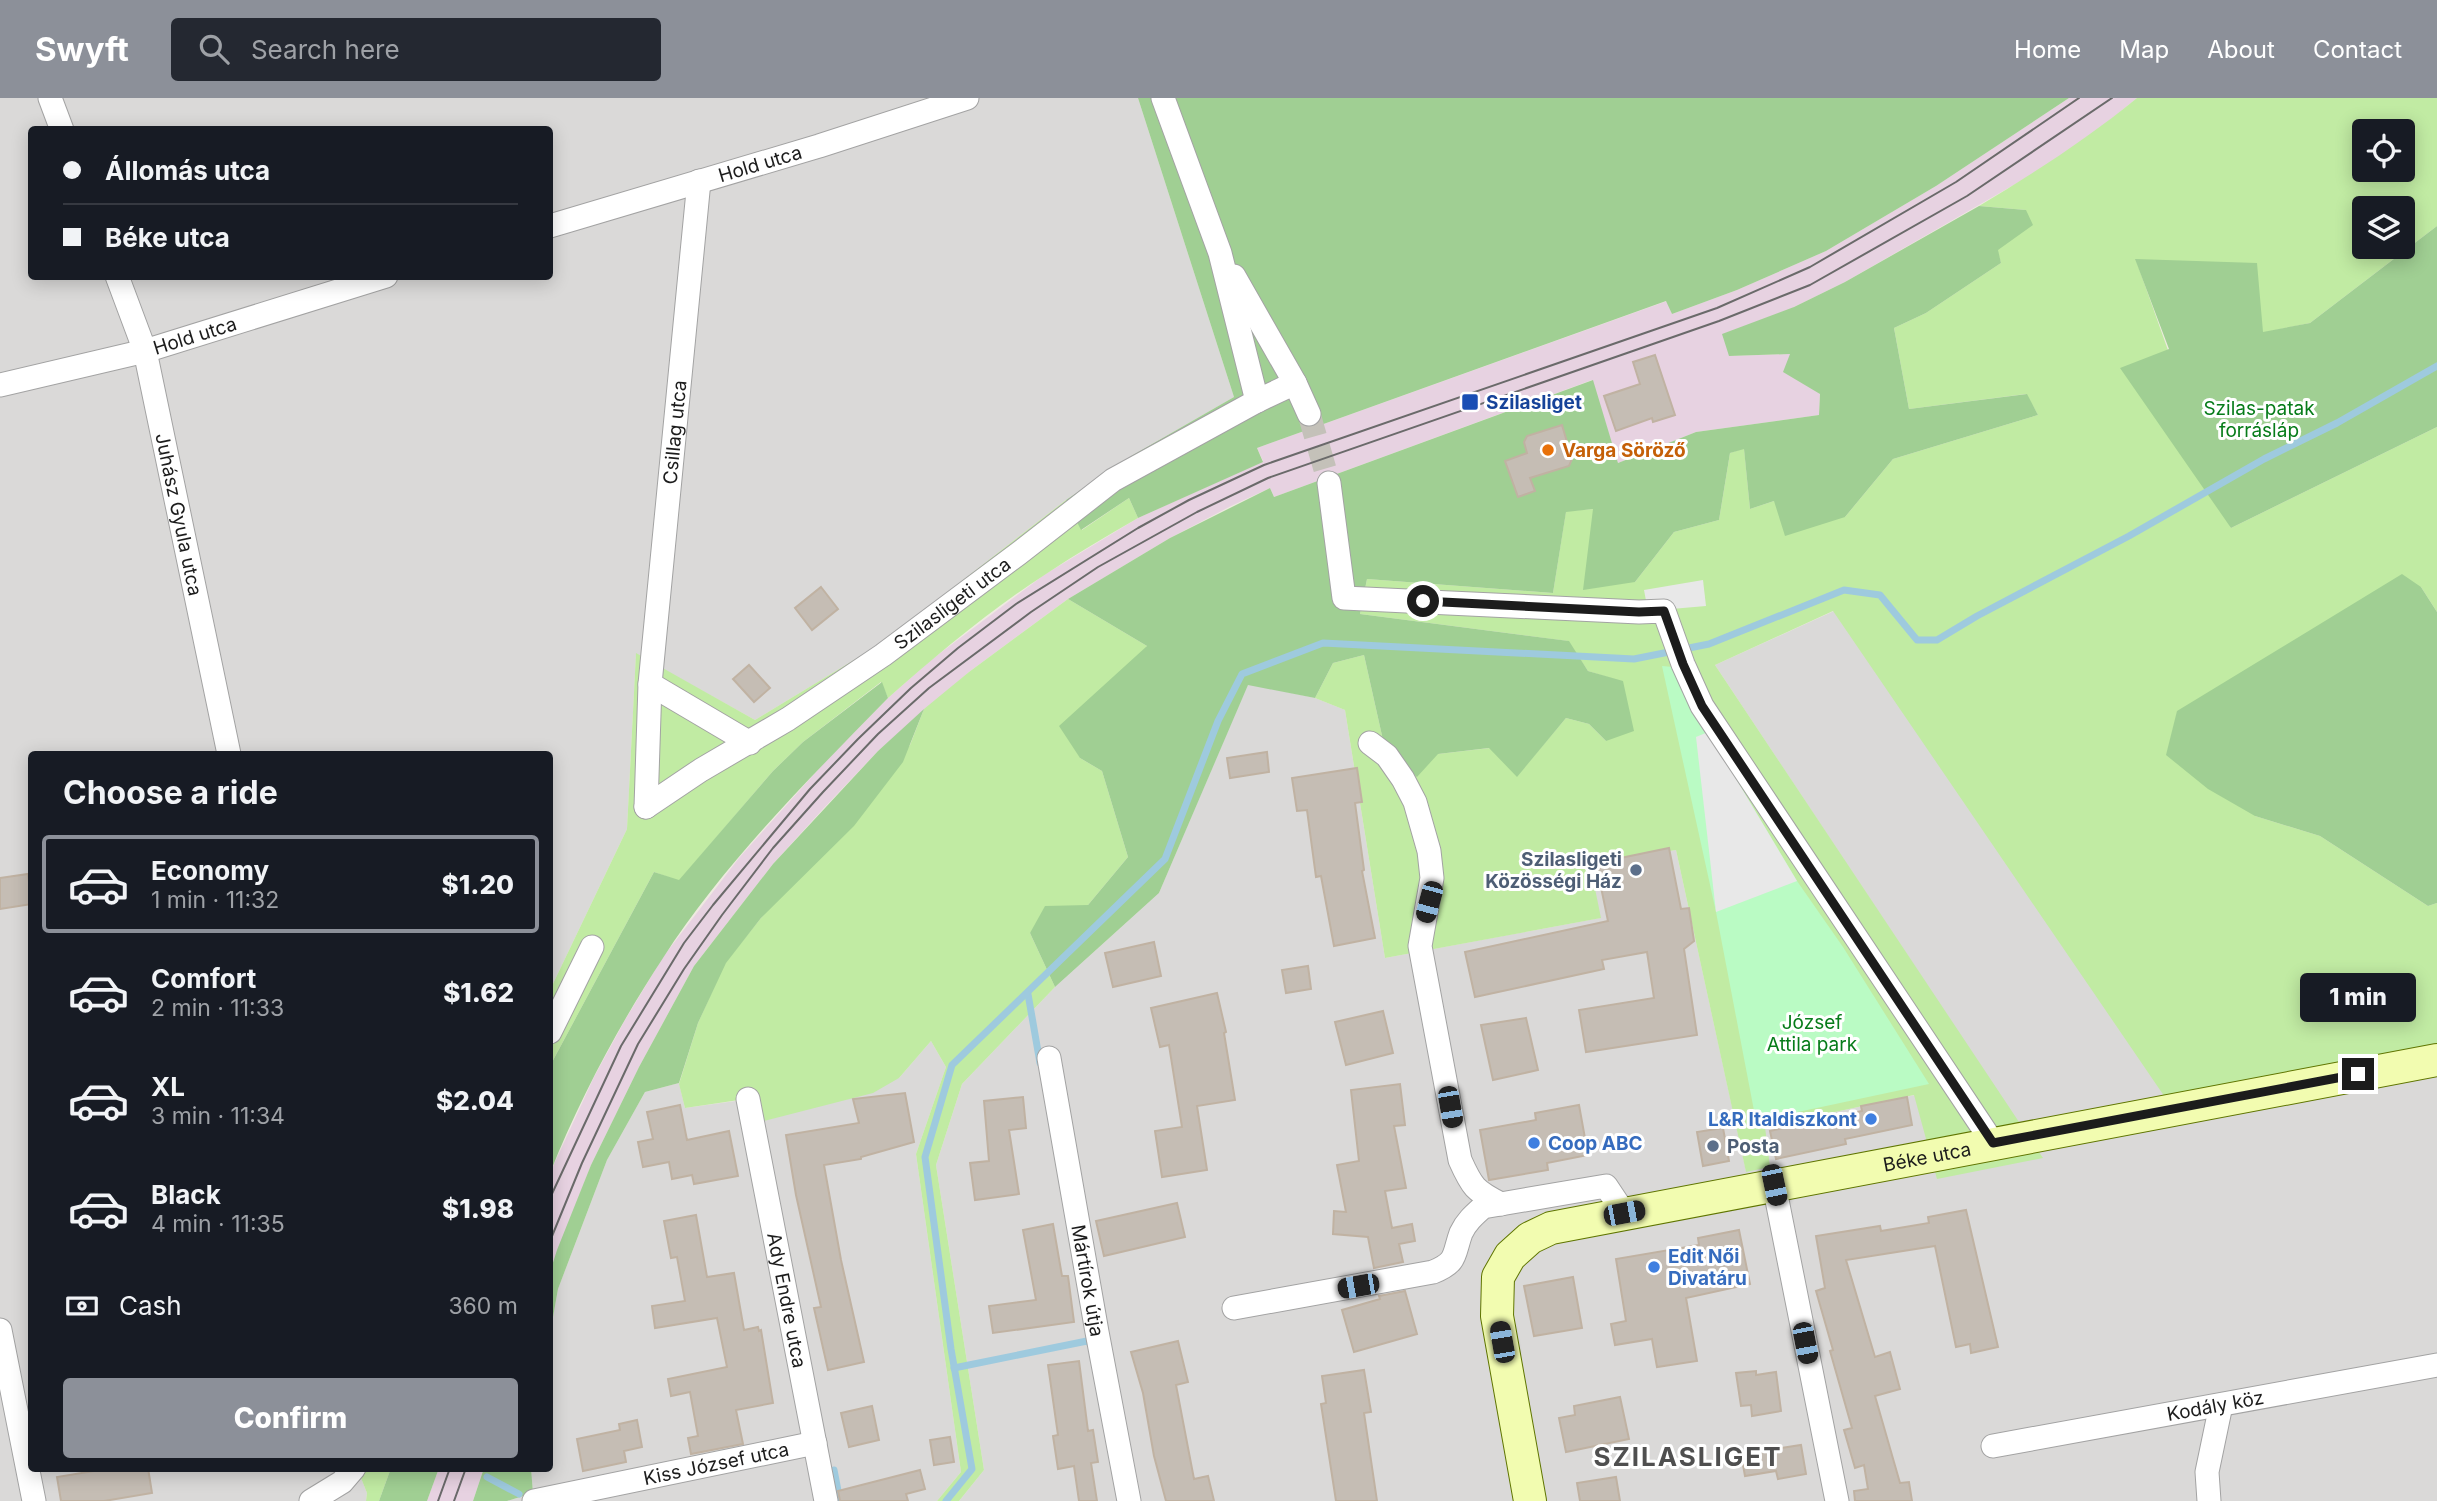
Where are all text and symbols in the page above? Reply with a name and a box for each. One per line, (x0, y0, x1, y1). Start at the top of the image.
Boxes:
search box (171, 18, 661, 81)
text: Swyft (35, 29, 129, 69)
icon: search (195, 30, 233, 68)
text: Search here (251, 34, 400, 65)
text: Home (2014, 35, 2081, 64)
text: Map (2119, 35, 2169, 64)
text: About (2207, 35, 2275, 64)
text: Contact (2313, 35, 2402, 64)
map controls (2352, 119, 2415, 259)
button: locate (2352, 119, 2415, 182)
street label: Hold utca (715, 140, 804, 187)
text: Állomás utca (105, 155, 270, 186)
button: layers (2352, 196, 2415, 259)
text: Béke utca (105, 222, 230, 253)
street label: Hold utca (150, 312, 239, 359)
street label: Csillag utca (658, 379, 691, 485)
place label: Szilasliget (1486, 391, 1582, 414)
marker: Szilasliget (1460, 392, 1480, 412)
park label: Szilas-patak forrásláp (2203, 397, 2315, 442)
street label: Juhász Gyula utca (151, 431, 207, 598)
place label: Varga Söröző (1562, 439, 1686, 462)
marker: Varga Söröző (1540, 442, 1556, 458)
street label: Szilasligeti utca (889, 552, 1015, 654)
route start (1407, 585, 1439, 617)
text: Choose a ride (63, 773, 278, 812)
place label: Szilasligeti Közösségi Ház (1485, 848, 1622, 893)
icon: car (67, 853, 130, 916)
text: Economy (151, 855, 269, 886)
marker: Szilasligeti Közösségi Ház (1628, 862, 1644, 878)
text: $1.20 (442, 869, 514, 900)
car (1414, 879, 1445, 925)
text: 1 min · 11:32 (151, 886, 279, 914)
icon: car (67, 961, 130, 1024)
text: Comfort (151, 963, 256, 994)
callout: 1 min (2300, 972, 2416, 1021)
text: $1.62 (443, 977, 514, 1008)
text: 1 min (2329, 983, 2387, 1011)
text: 2 min · 11:33 (151, 994, 284, 1022)
park label: József Attila park (1767, 1011, 1858, 1056)
route end (2342, 1058, 2374, 1090)
icon: car (67, 1069, 130, 1132)
text: XL (151, 1071, 185, 1102)
car (1437, 1084, 1464, 1130)
text: $2.04 (436, 1085, 514, 1116)
text: 3 min · 11:34 (151, 1102, 285, 1130)
place label: L&R Italdiszkont (1708, 1108, 1857, 1131)
marker: L&R Italdiszkont (1863, 1111, 1879, 1127)
place label: Coop ABC (1548, 1132, 1643, 1155)
marker: Coop ABC (1526, 1135, 1542, 1151)
place label: Posta (1727, 1135, 1780, 1158)
street label: Béke utca (1881, 1137, 1973, 1176)
marker: Posta (1705, 1138, 1721, 1154)
car (1760, 1162, 1789, 1208)
icon: car (67, 1177, 130, 1240)
text: Black (151, 1179, 221, 1210)
text: $1.98 (442, 1193, 514, 1224)
car (1602, 1199, 1647, 1227)
text: 4 min · 11:35 (151, 1210, 285, 1238)
street label: Mártírok útja (1067, 1223, 1109, 1338)
street label: Ady Endre utca (763, 1231, 811, 1370)
place label: Edit Női Divatáru (1668, 1245, 1747, 1290)
marker: Edit Női Divatáru (1646, 1259, 1662, 1275)
car (1336, 1272, 1381, 1300)
icon: cash (63, 1287, 101, 1325)
text: Cash (119, 1290, 182, 1321)
text: 360 m (448, 1292, 518, 1320)
car (1489, 1319, 1516, 1365)
car (1791, 1320, 1820, 1366)
button: Confirm (63, 1378, 518, 1458)
street label: Kodály köz (2165, 1385, 2266, 1426)
street label: Kiss József utca (641, 1437, 791, 1490)
district label: SZILASLIGET (1594, 1441, 1783, 1472)

